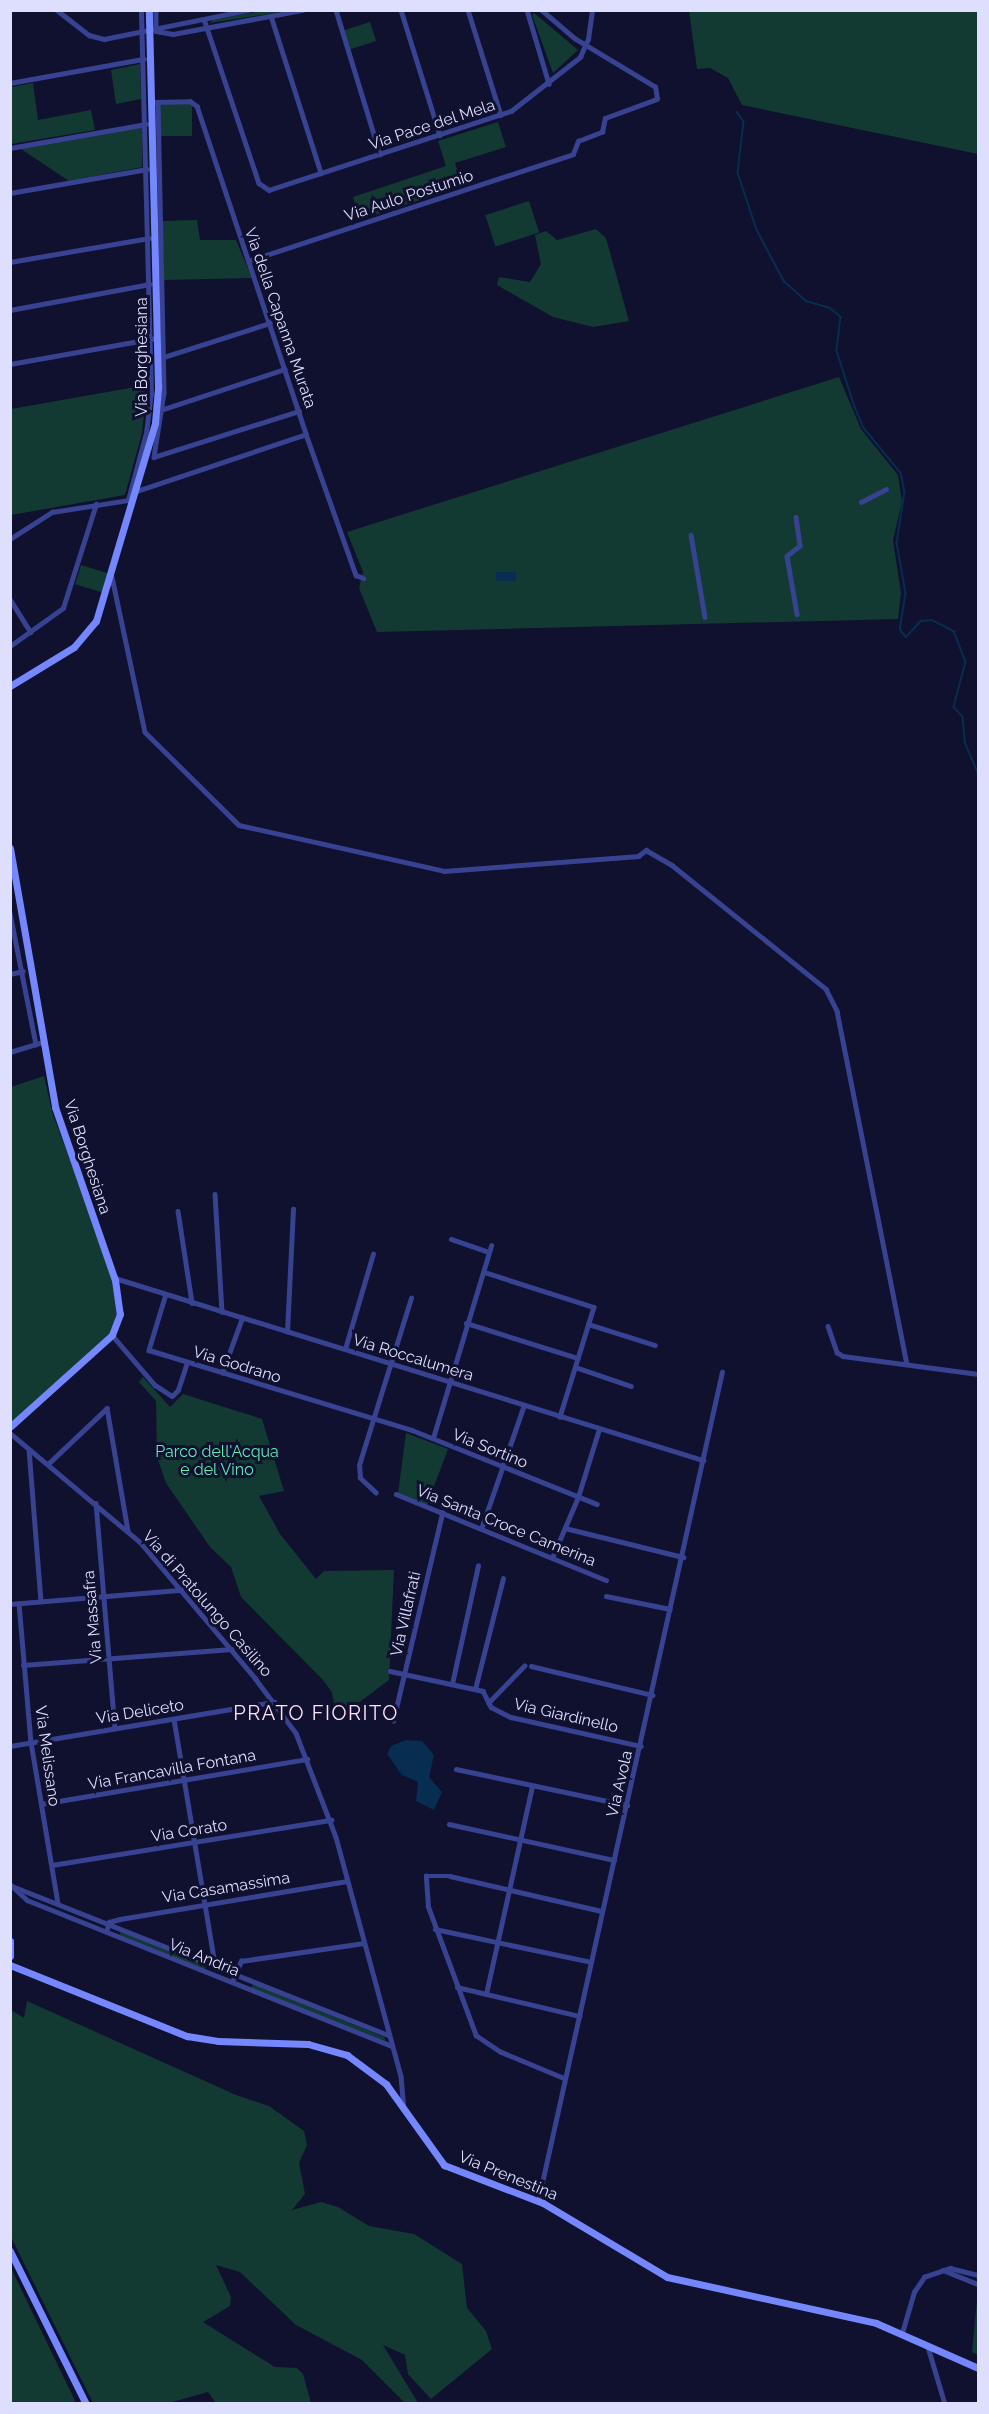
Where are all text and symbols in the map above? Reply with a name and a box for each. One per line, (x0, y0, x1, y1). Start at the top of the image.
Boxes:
street label: Via Pace del Mela (366, 95, 498, 155)
street label: Via Aulo Postumio (342, 166, 476, 226)
street label: Via della Capanna Murata (240, 225, 320, 411)
street label: Via Borghesiana (132, 297, 152, 417)
street label: Via Borghesiana (59, 1097, 115, 1217)
street label: Via Roccalumera (350, 1330, 476, 1386)
street label: Via Godrano (191, 1342, 283, 1388)
street label: Via Sortino (449, 1425, 531, 1473)
park label: Parco dell'Acqua e del Vino (155, 1442, 279, 1480)
street label: Via Santa Croce Camerina (413, 1481, 599, 1571)
street label: Via di Pratolungo Casilino (138, 1527, 276, 1681)
street label: Via Villafrati (387, 1569, 425, 1659)
street label: Via Massafra (79, 1570, 107, 1664)
street label: Via Giardinello (512, 1695, 620, 1737)
street label: Via Deliceto (95, 1696, 185, 1728)
district label: PRATO FIORITO (233, 1701, 399, 1725)
street label: Via Melissano (30, 1705, 64, 1807)
street label: Via Francavilla Fontana (87, 1746, 257, 1794)
street label: Via Avola (603, 1749, 637, 1819)
street label: Via Corato (150, 1816, 228, 1846)
street label: Via Casamassima (161, 1868, 291, 1908)
street label: Via Andria (166, 1935, 242, 1981)
street label: Via Prenestina (456, 2147, 560, 2205)

